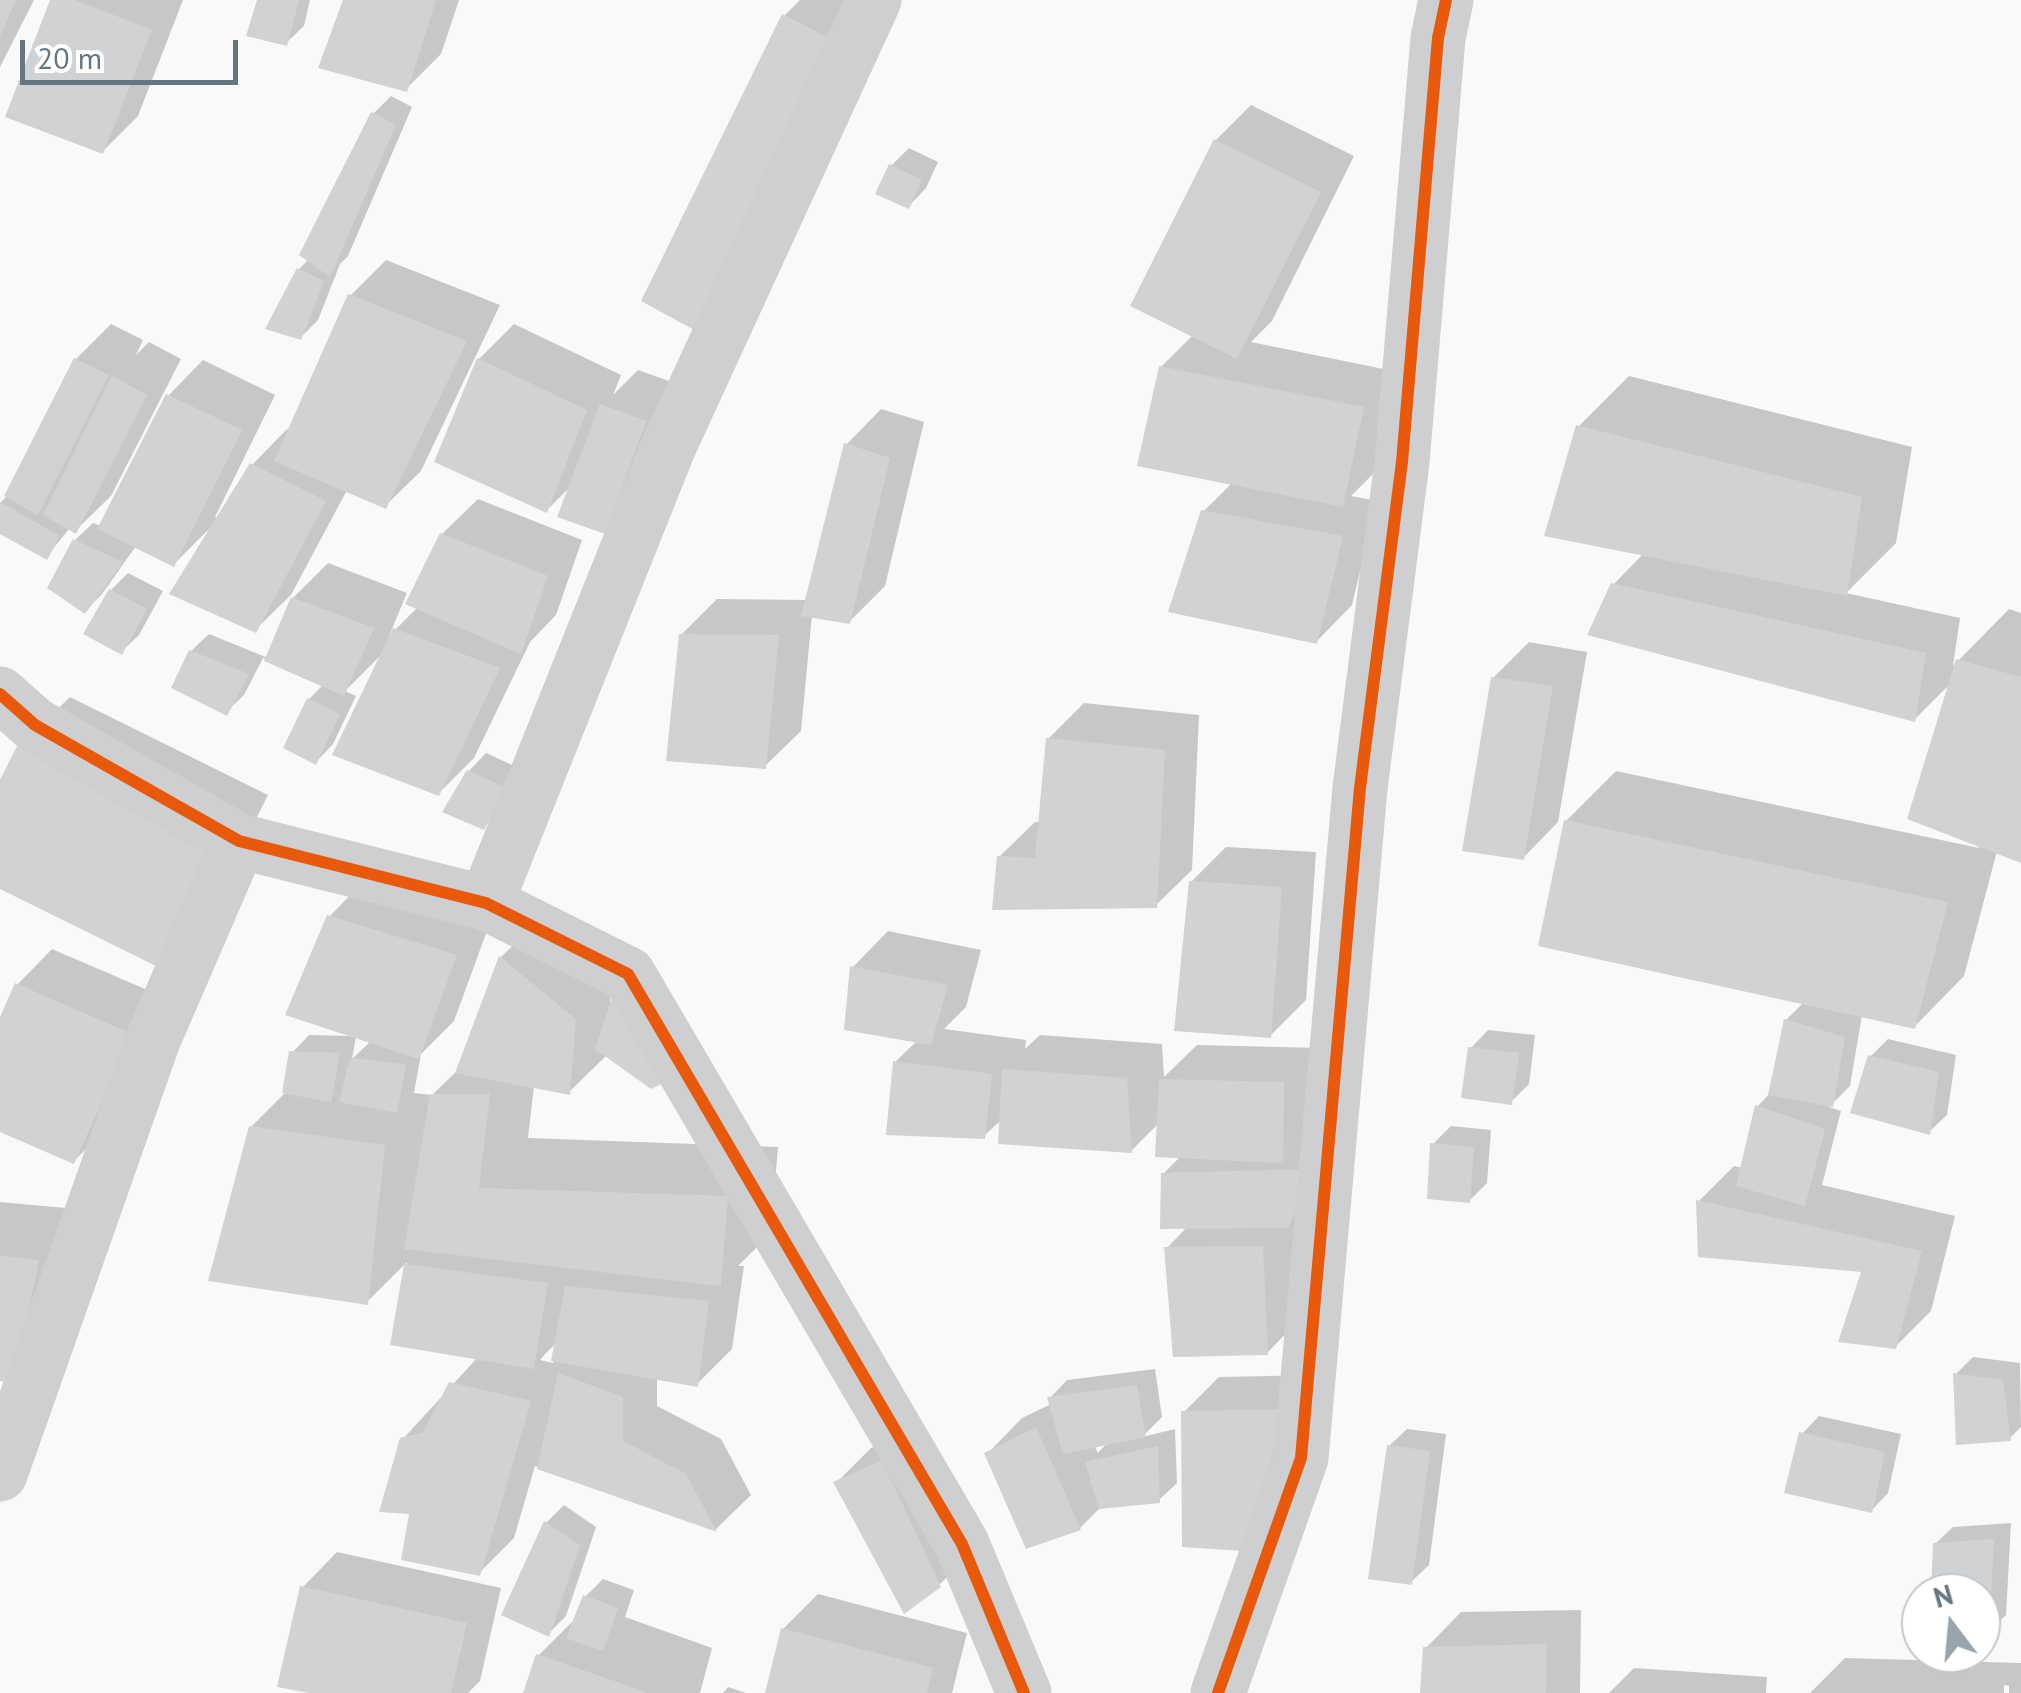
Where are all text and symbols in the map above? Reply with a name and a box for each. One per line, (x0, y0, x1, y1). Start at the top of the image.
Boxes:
scale bar (25, 20, 242, 82)
text: 20 m (37, 38, 102, 77)
north arrow (1901, 1573, 2001, 1673)
text: N (1929, 1575, 1957, 1616)

